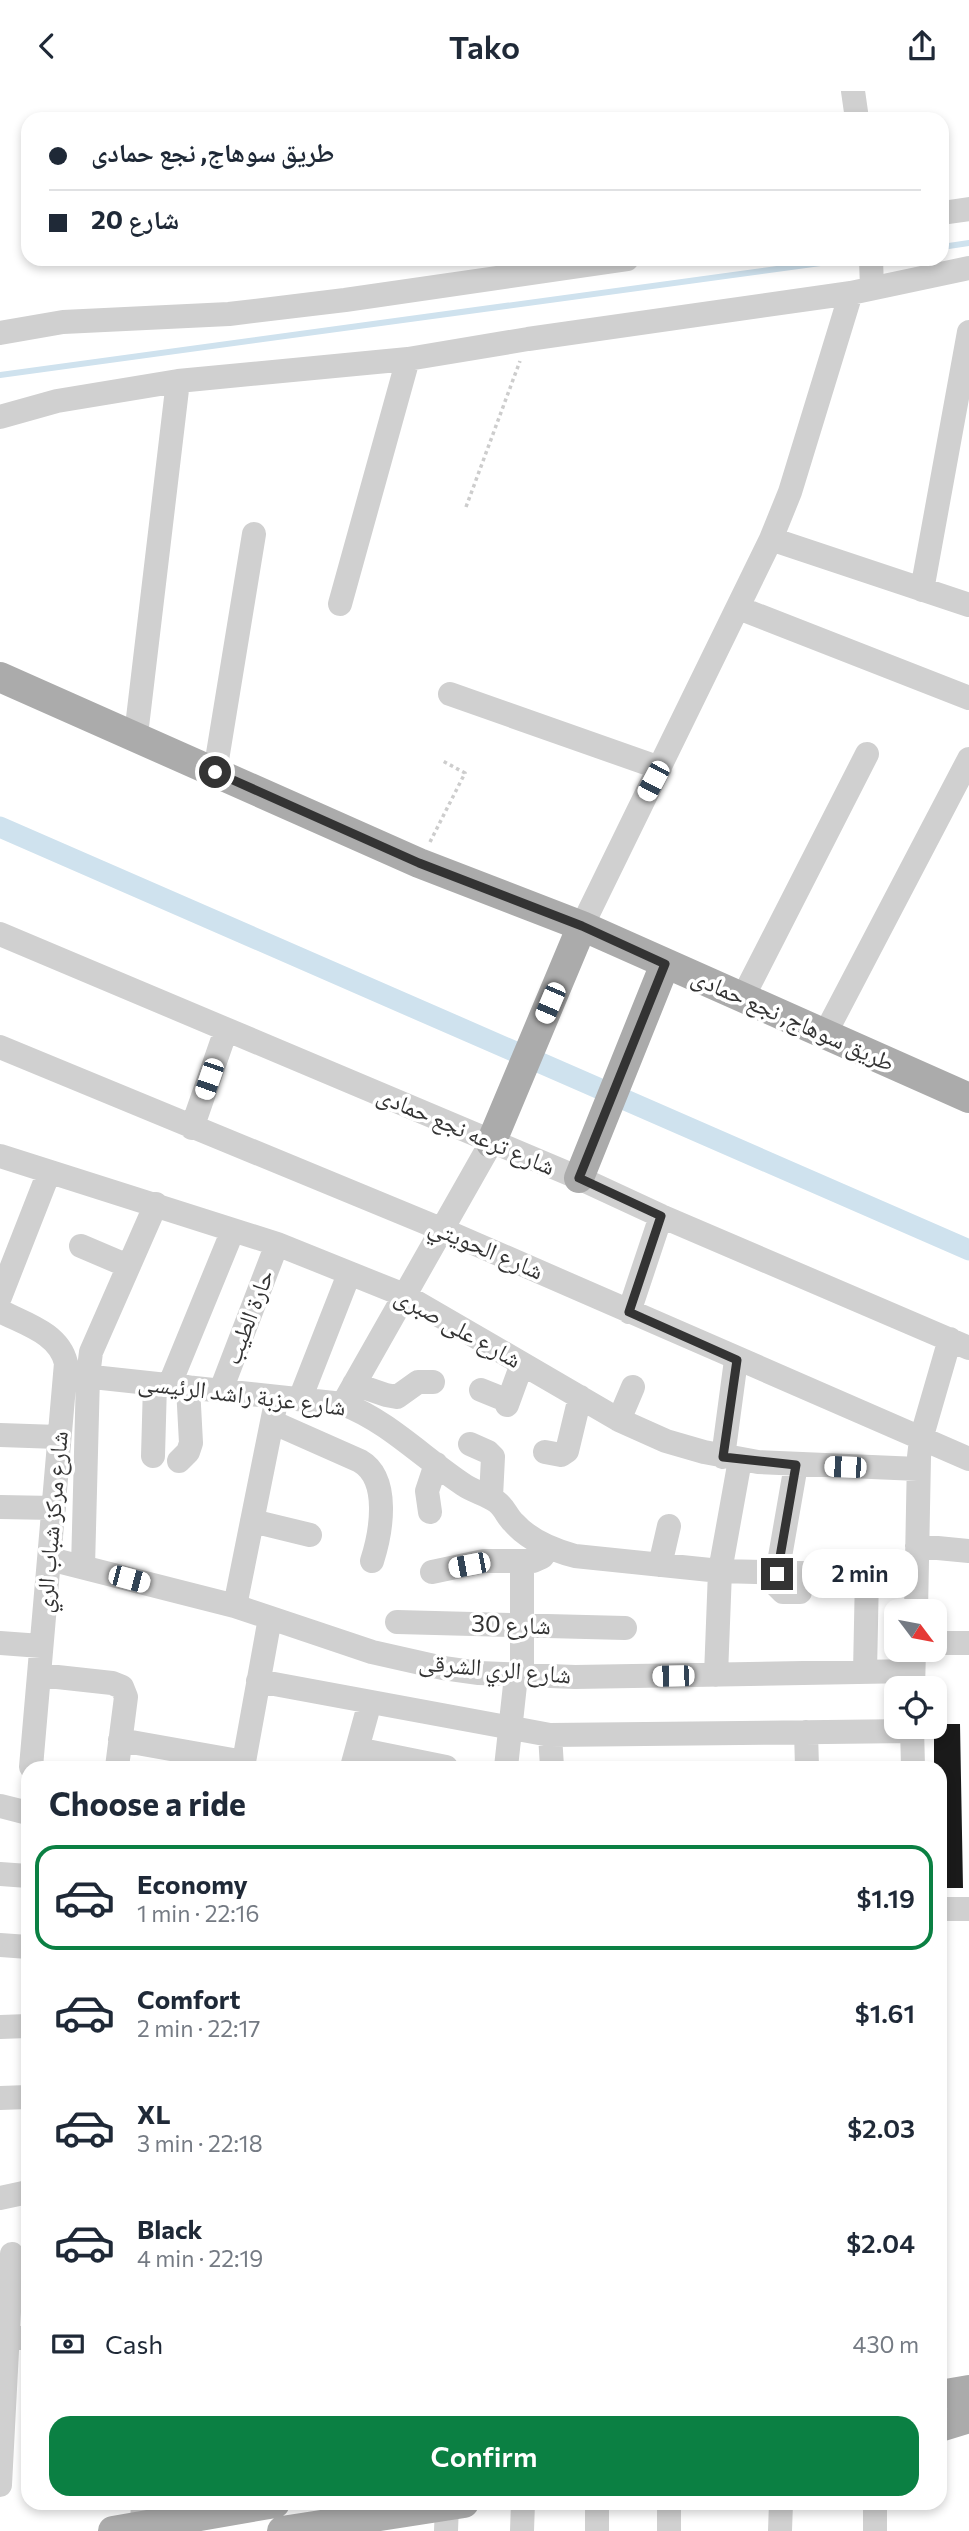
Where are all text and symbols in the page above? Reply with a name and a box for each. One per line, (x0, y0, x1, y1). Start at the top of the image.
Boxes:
text: Tako (449, 26, 520, 66)
icon: back (28, 27, 66, 65)
icon: share (903, 27, 941, 65)
text: طريق سوهاج, نجع حمادى (91, 136, 334, 167)
text: شارع 20 (91, 203, 179, 234)
route start (199, 756, 231, 788)
car (634, 758, 673, 804)
street label: طريق سوهاج, نجع حمادى (687, 961, 900, 1078)
car (533, 980, 568, 1026)
car (193, 1056, 226, 1102)
street label: شارع ترعه نجع حمادى (373, 1079, 560, 1182)
street label: شارع الحويتي (423, 1211, 548, 1290)
street label: حارة الطيب (216, 1265, 280, 1368)
street label: شارع على صبرى (390, 1280, 527, 1375)
street label: شارع عزبة راشد الرئيسى (136, 1366, 348, 1423)
street label: شارع مركز شباب الري (28, 1430, 79, 1615)
car (824, 1456, 867, 1478)
callout: 2 min (802, 1549, 917, 1599)
car (447, 1551, 492, 1579)
route end (761, 1558, 793, 1590)
text: 2 min (832, 1559, 888, 1587)
car (106, 1563, 153, 1595)
north arrow (884, 1599, 947, 1663)
map controls (884, 1599, 947, 1739)
street label: شارع 30 (471, 1608, 551, 1641)
street label: شارع الري الشرقى (417, 1646, 573, 1695)
car (652, 1665, 695, 1687)
button: locate (884, 1676, 947, 1739)
text: Choose a ride (49, 1783, 246, 1823)
icon: car (53, 1866, 116, 1929)
text: Economy (137, 1868, 248, 1899)
text: $1.19 (856, 1882, 915, 1913)
text: 1 min · 22:16 (137, 1899, 259, 1927)
icon: car (53, 1981, 116, 2044)
text: Comfort (137, 1983, 240, 2014)
text: $1.61 (855, 1997, 915, 2028)
text: 2 min · 22:17 (137, 2014, 260, 2042)
icon: car (53, 2096, 116, 2159)
text: XL (137, 2098, 171, 2129)
text: $2.03 (847, 2112, 915, 2143)
text: 3 min · 22:18 (137, 2129, 263, 2157)
icon: car (53, 2211, 116, 2274)
text: Black (137, 2213, 203, 2244)
text: $2.04 (846, 2227, 915, 2258)
text: 4 min · 22:19 (137, 2244, 263, 2272)
icon: cash (49, 2325, 87, 2363)
text: Cash (105, 2328, 163, 2359)
text: 430 m (853, 2330, 919, 2358)
button: Confirm (49, 2416, 919, 2496)

